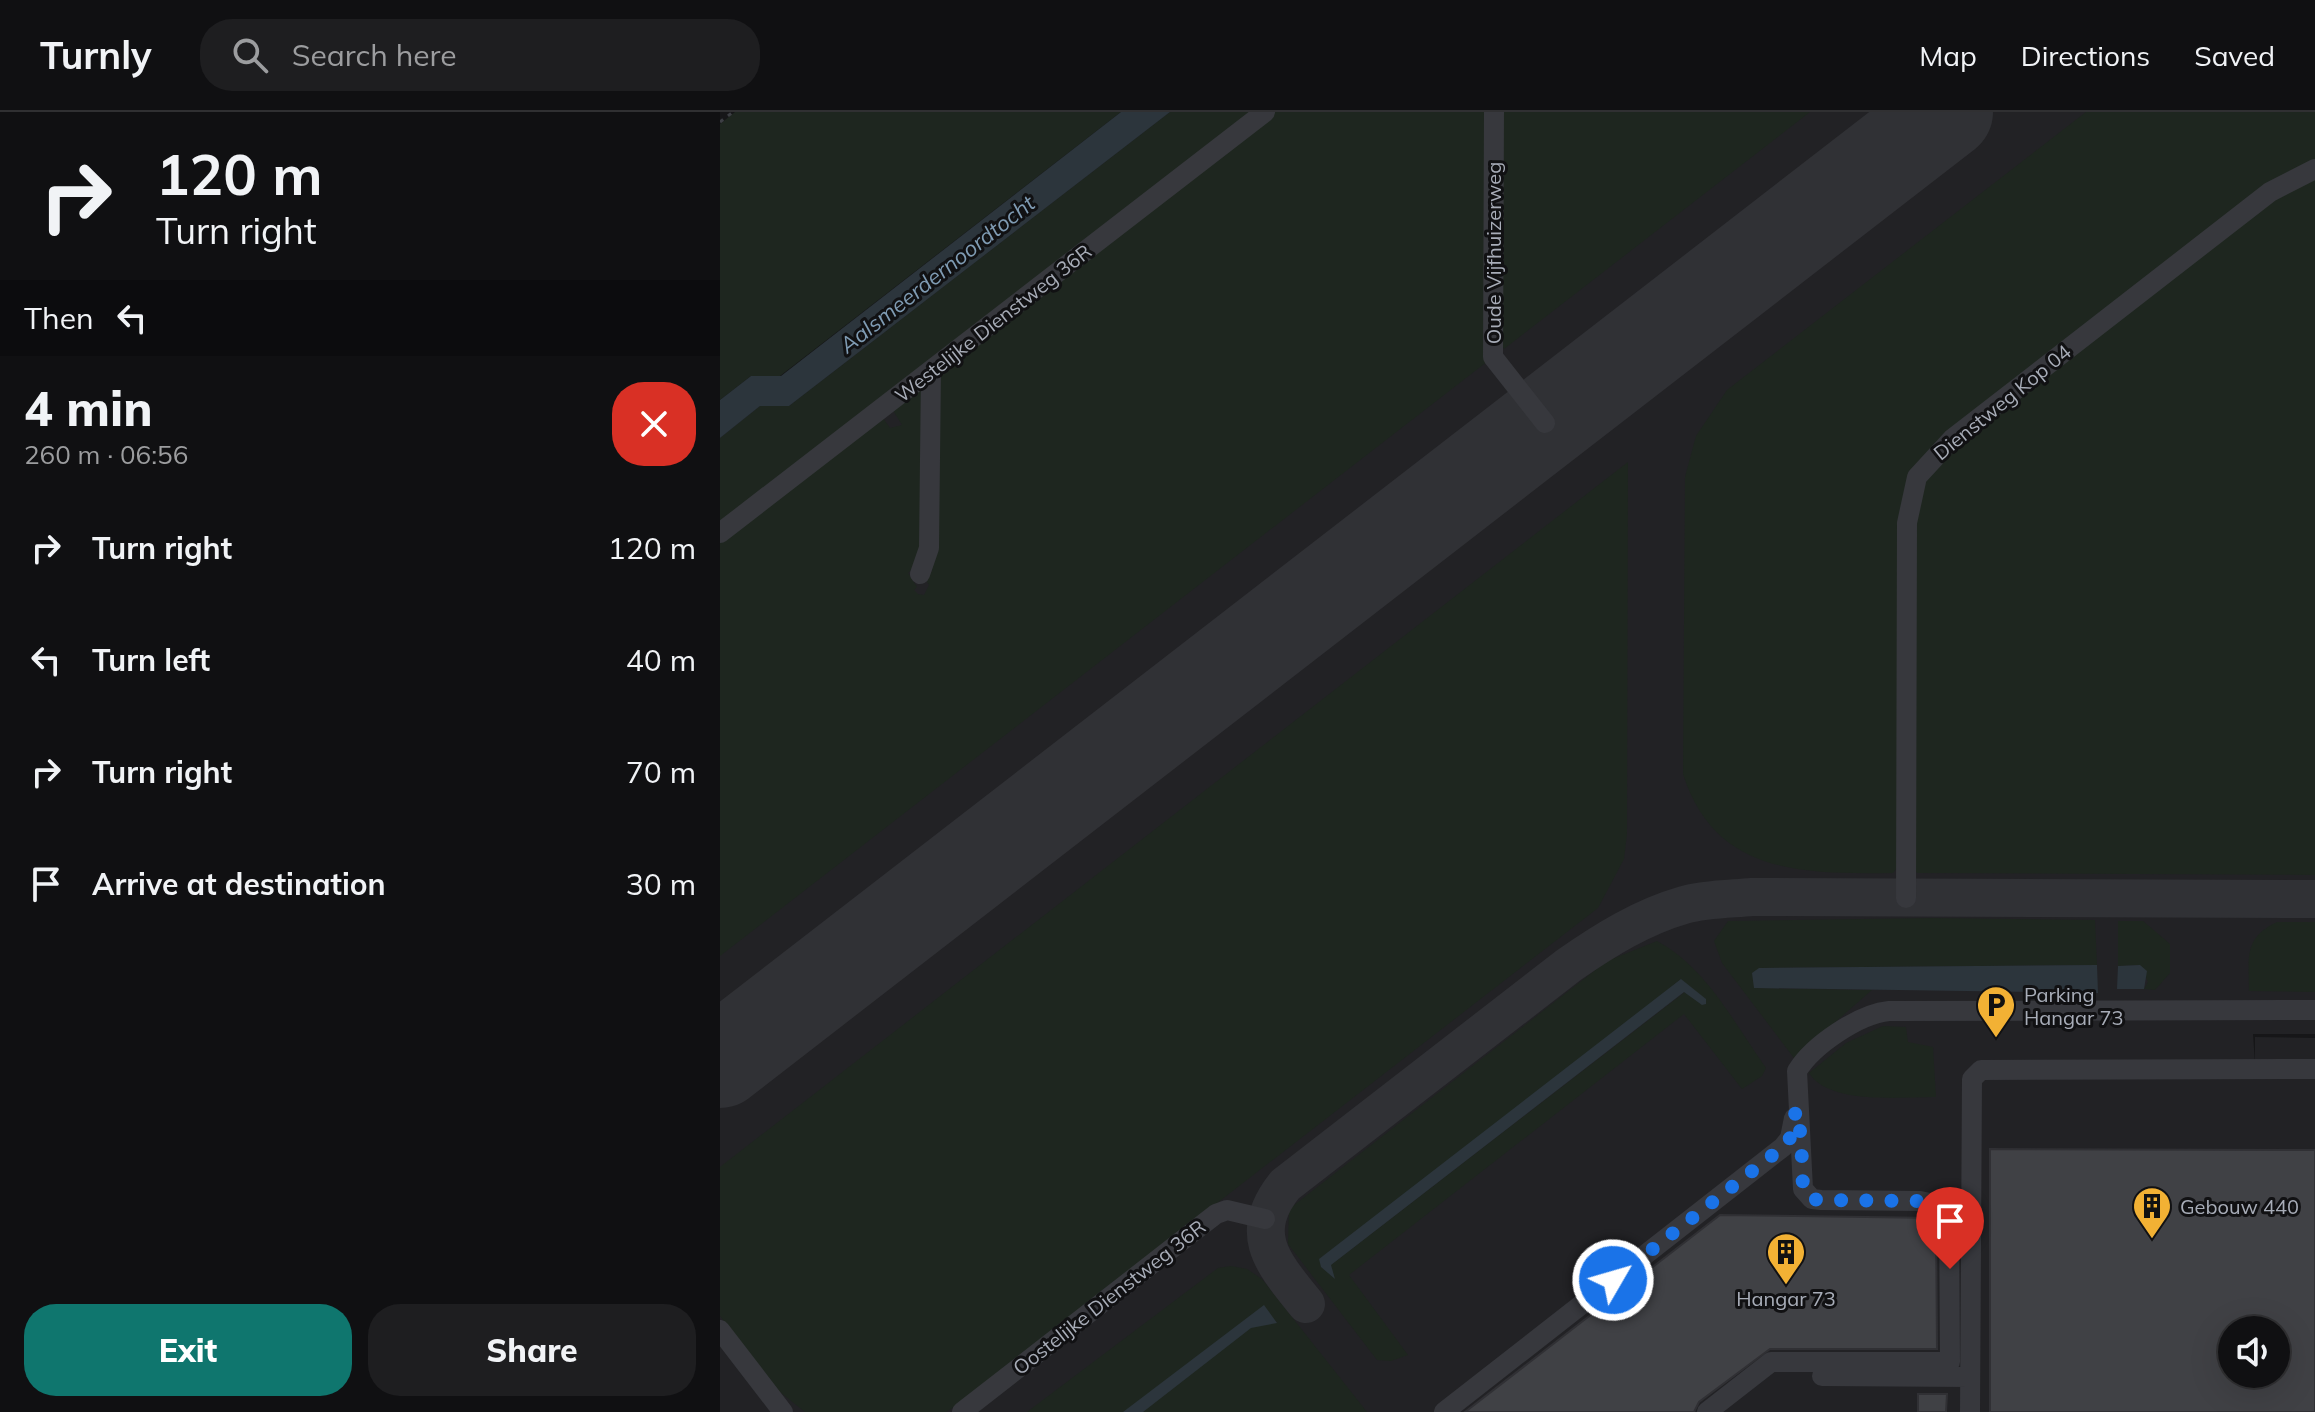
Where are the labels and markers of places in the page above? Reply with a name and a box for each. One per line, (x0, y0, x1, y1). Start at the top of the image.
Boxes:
place label: Parking Hangar 73 (2024, 982, 2124, 1030)
parking icon: Parking Hangar 73 (1975, 984, 2017, 1039)
building icon: Gebouw 440 (2131, 1185, 2173, 1240)
pin (1916, 1187, 1984, 1269)
place label: Gebouw 440 (2180, 1194, 2299, 1219)
building icon: Hangar 73 (1765, 1231, 1807, 1286)
place label: Hangar 73 (1736, 1286, 1836, 1311)

